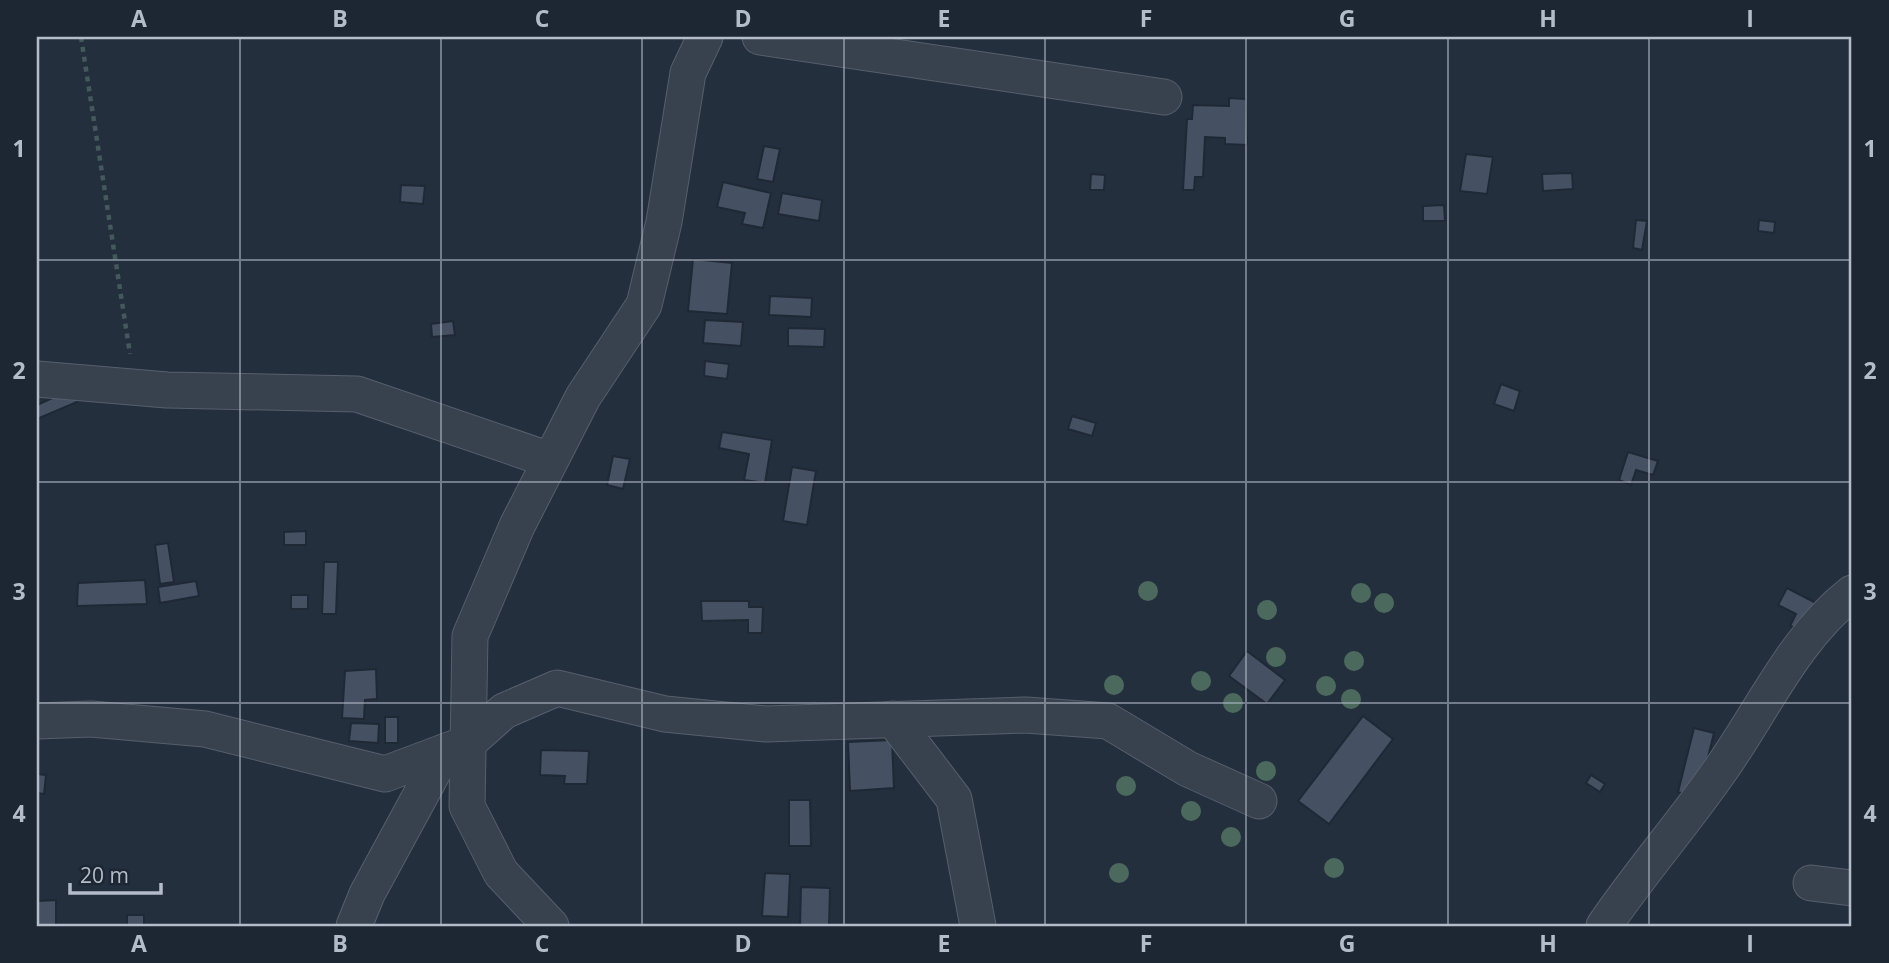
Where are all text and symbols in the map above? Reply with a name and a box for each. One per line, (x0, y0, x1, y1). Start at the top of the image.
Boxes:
text: A (131, 2, 147, 34)
text: B (332, 2, 348, 34)
text: C (535, 2, 549, 34)
text: D (734, 2, 752, 34)
text: E (938, 2, 950, 34)
text: F (1140, 2, 1152, 34)
text: G (1339, 2, 1355, 34)
text: H (1539, 2, 1557, 34)
text: I (1746, 2, 1754, 34)
text: 1 (12, 132, 26, 164)
text: 1 (1863, 132, 1877, 164)
text: 2 (12, 354, 26, 386)
text: 2 (1863, 354, 1877, 386)
text: 3 (12, 575, 26, 607)
text: 3 (1863, 575, 1877, 607)
text: 4 (12, 797, 26, 829)
text: 4 (1863, 797, 1877, 829)
scale bar (70, 851, 161, 895)
text: 20 m (80, 861, 129, 889)
text: A (131, 927, 147, 959)
text: B (332, 927, 348, 959)
text: C (535, 927, 549, 959)
text: D (734, 927, 752, 959)
text: E (938, 927, 950, 959)
text: F (1140, 927, 1152, 959)
text: G (1339, 927, 1355, 959)
text: H (1539, 927, 1557, 959)
text: I (1746, 927, 1754, 959)

